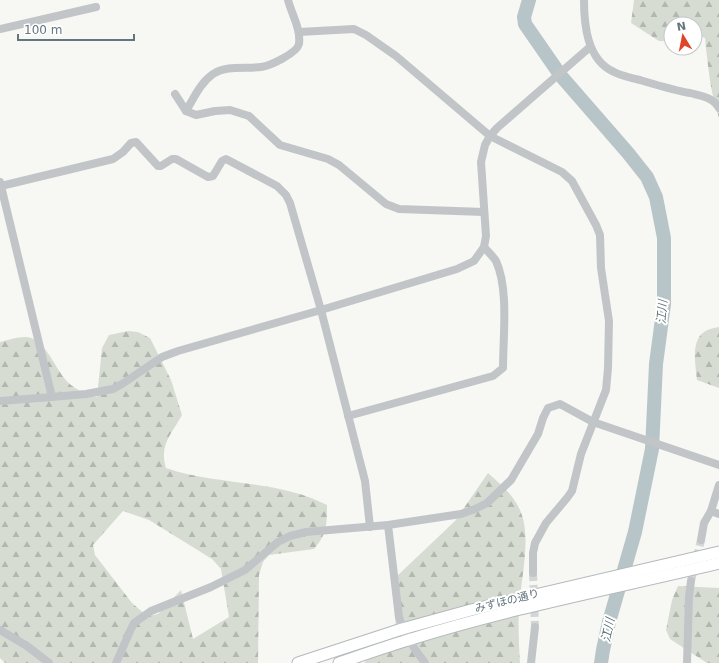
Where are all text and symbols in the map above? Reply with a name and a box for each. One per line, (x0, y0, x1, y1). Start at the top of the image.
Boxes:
scale bar (18, 16, 134, 42)
north arrow (663, 16, 703, 56)
text: N (676, 19, 687, 34)
text: 100 m (24, 23, 62, 37)
water label: 江川 (654, 297, 670, 325)
street label: みずほの通り (473, 587, 541, 615)
water label: 江川 (599, 615, 618, 643)

